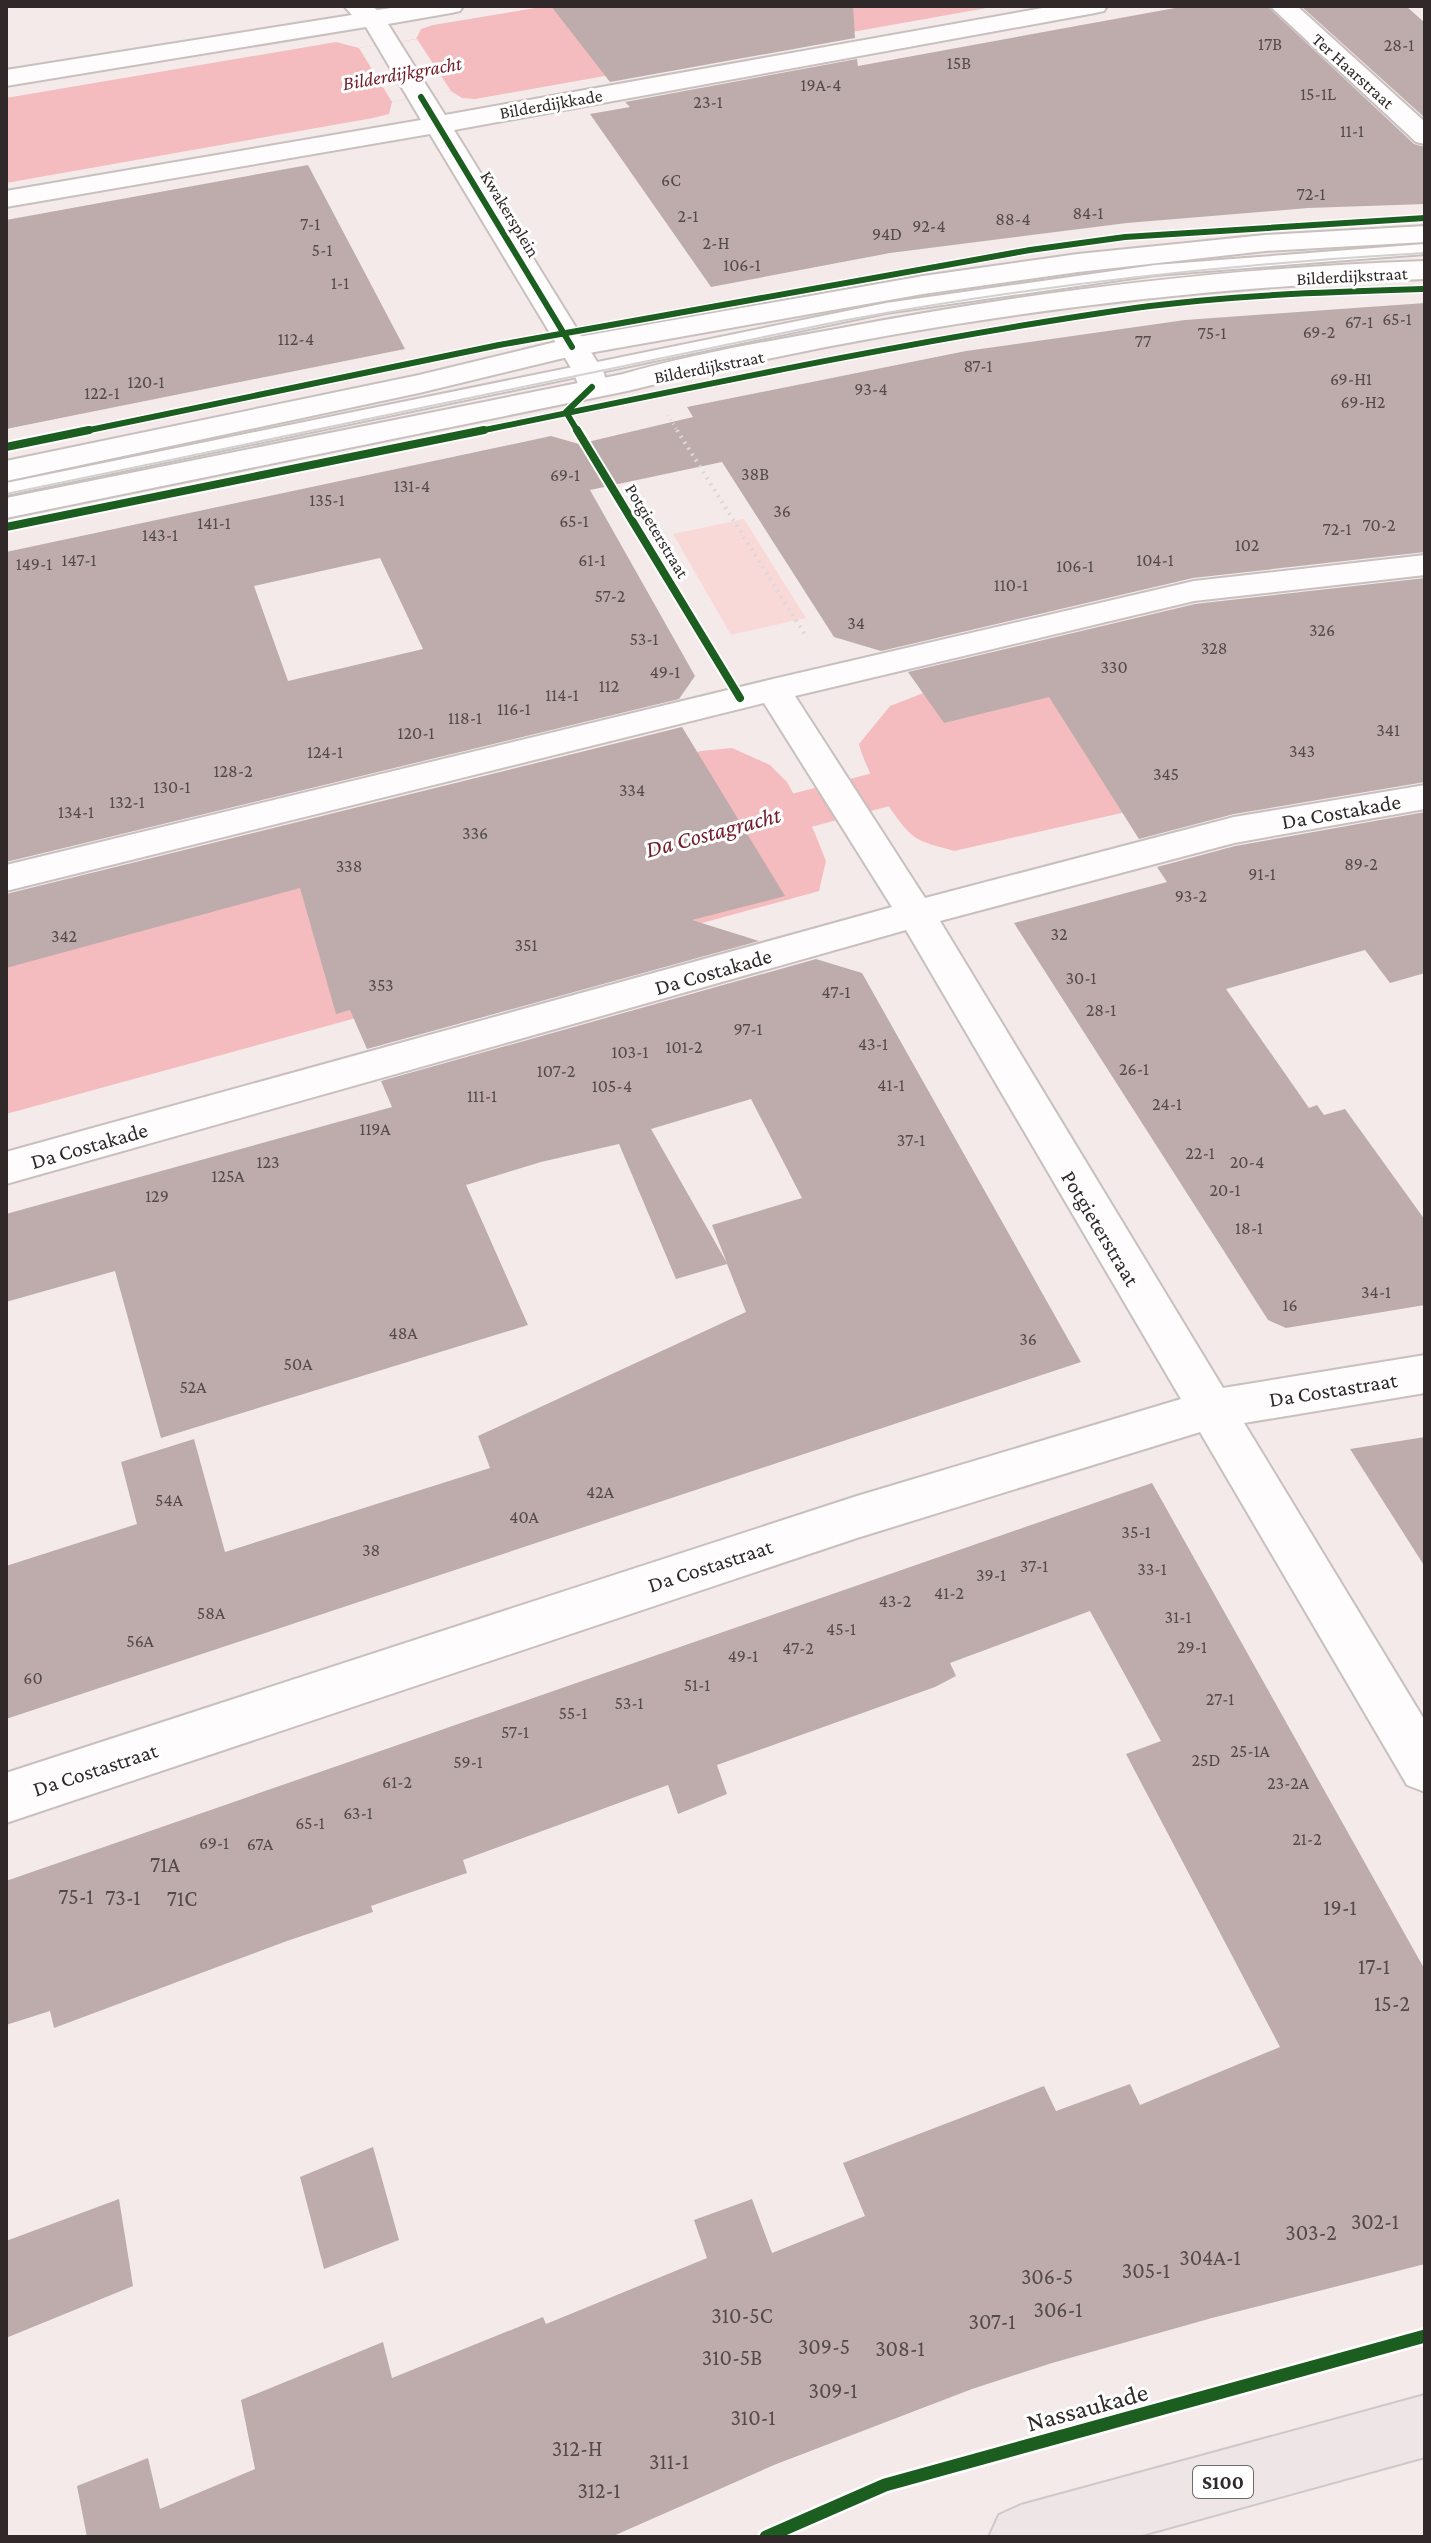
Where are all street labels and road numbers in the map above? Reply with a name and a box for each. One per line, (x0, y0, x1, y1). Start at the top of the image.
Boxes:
street label: Ter Haarstraat (1308, 29, 1399, 114)
street label: Bilderdijkkade (498, 85, 604, 124)
street label: Kwakersplein (476, 167, 544, 261)
street label: Bilderdijkstraat (1296, 263, 1409, 290)
street label: Bilderdijkstraat (652, 346, 767, 388)
street label: Potgieterstraat (621, 480, 694, 583)
street label: Da Costakade (1280, 789, 1403, 834)
street label: Da Costakade (652, 943, 775, 1000)
street label: Da Costakade (28, 1117, 151, 1174)
street label: Potgieterstraat (1056, 1166, 1145, 1291)
street label: Da Costastraat (1267, 1367, 1400, 1412)
street label: Da Costastraat (645, 1533, 776, 1597)
street label: Da Costastraat (30, 1737, 161, 1801)
street label: Nassaukade (1023, 2377, 1151, 2438)
road number: S100 (1193, 2466, 1253, 2498)

